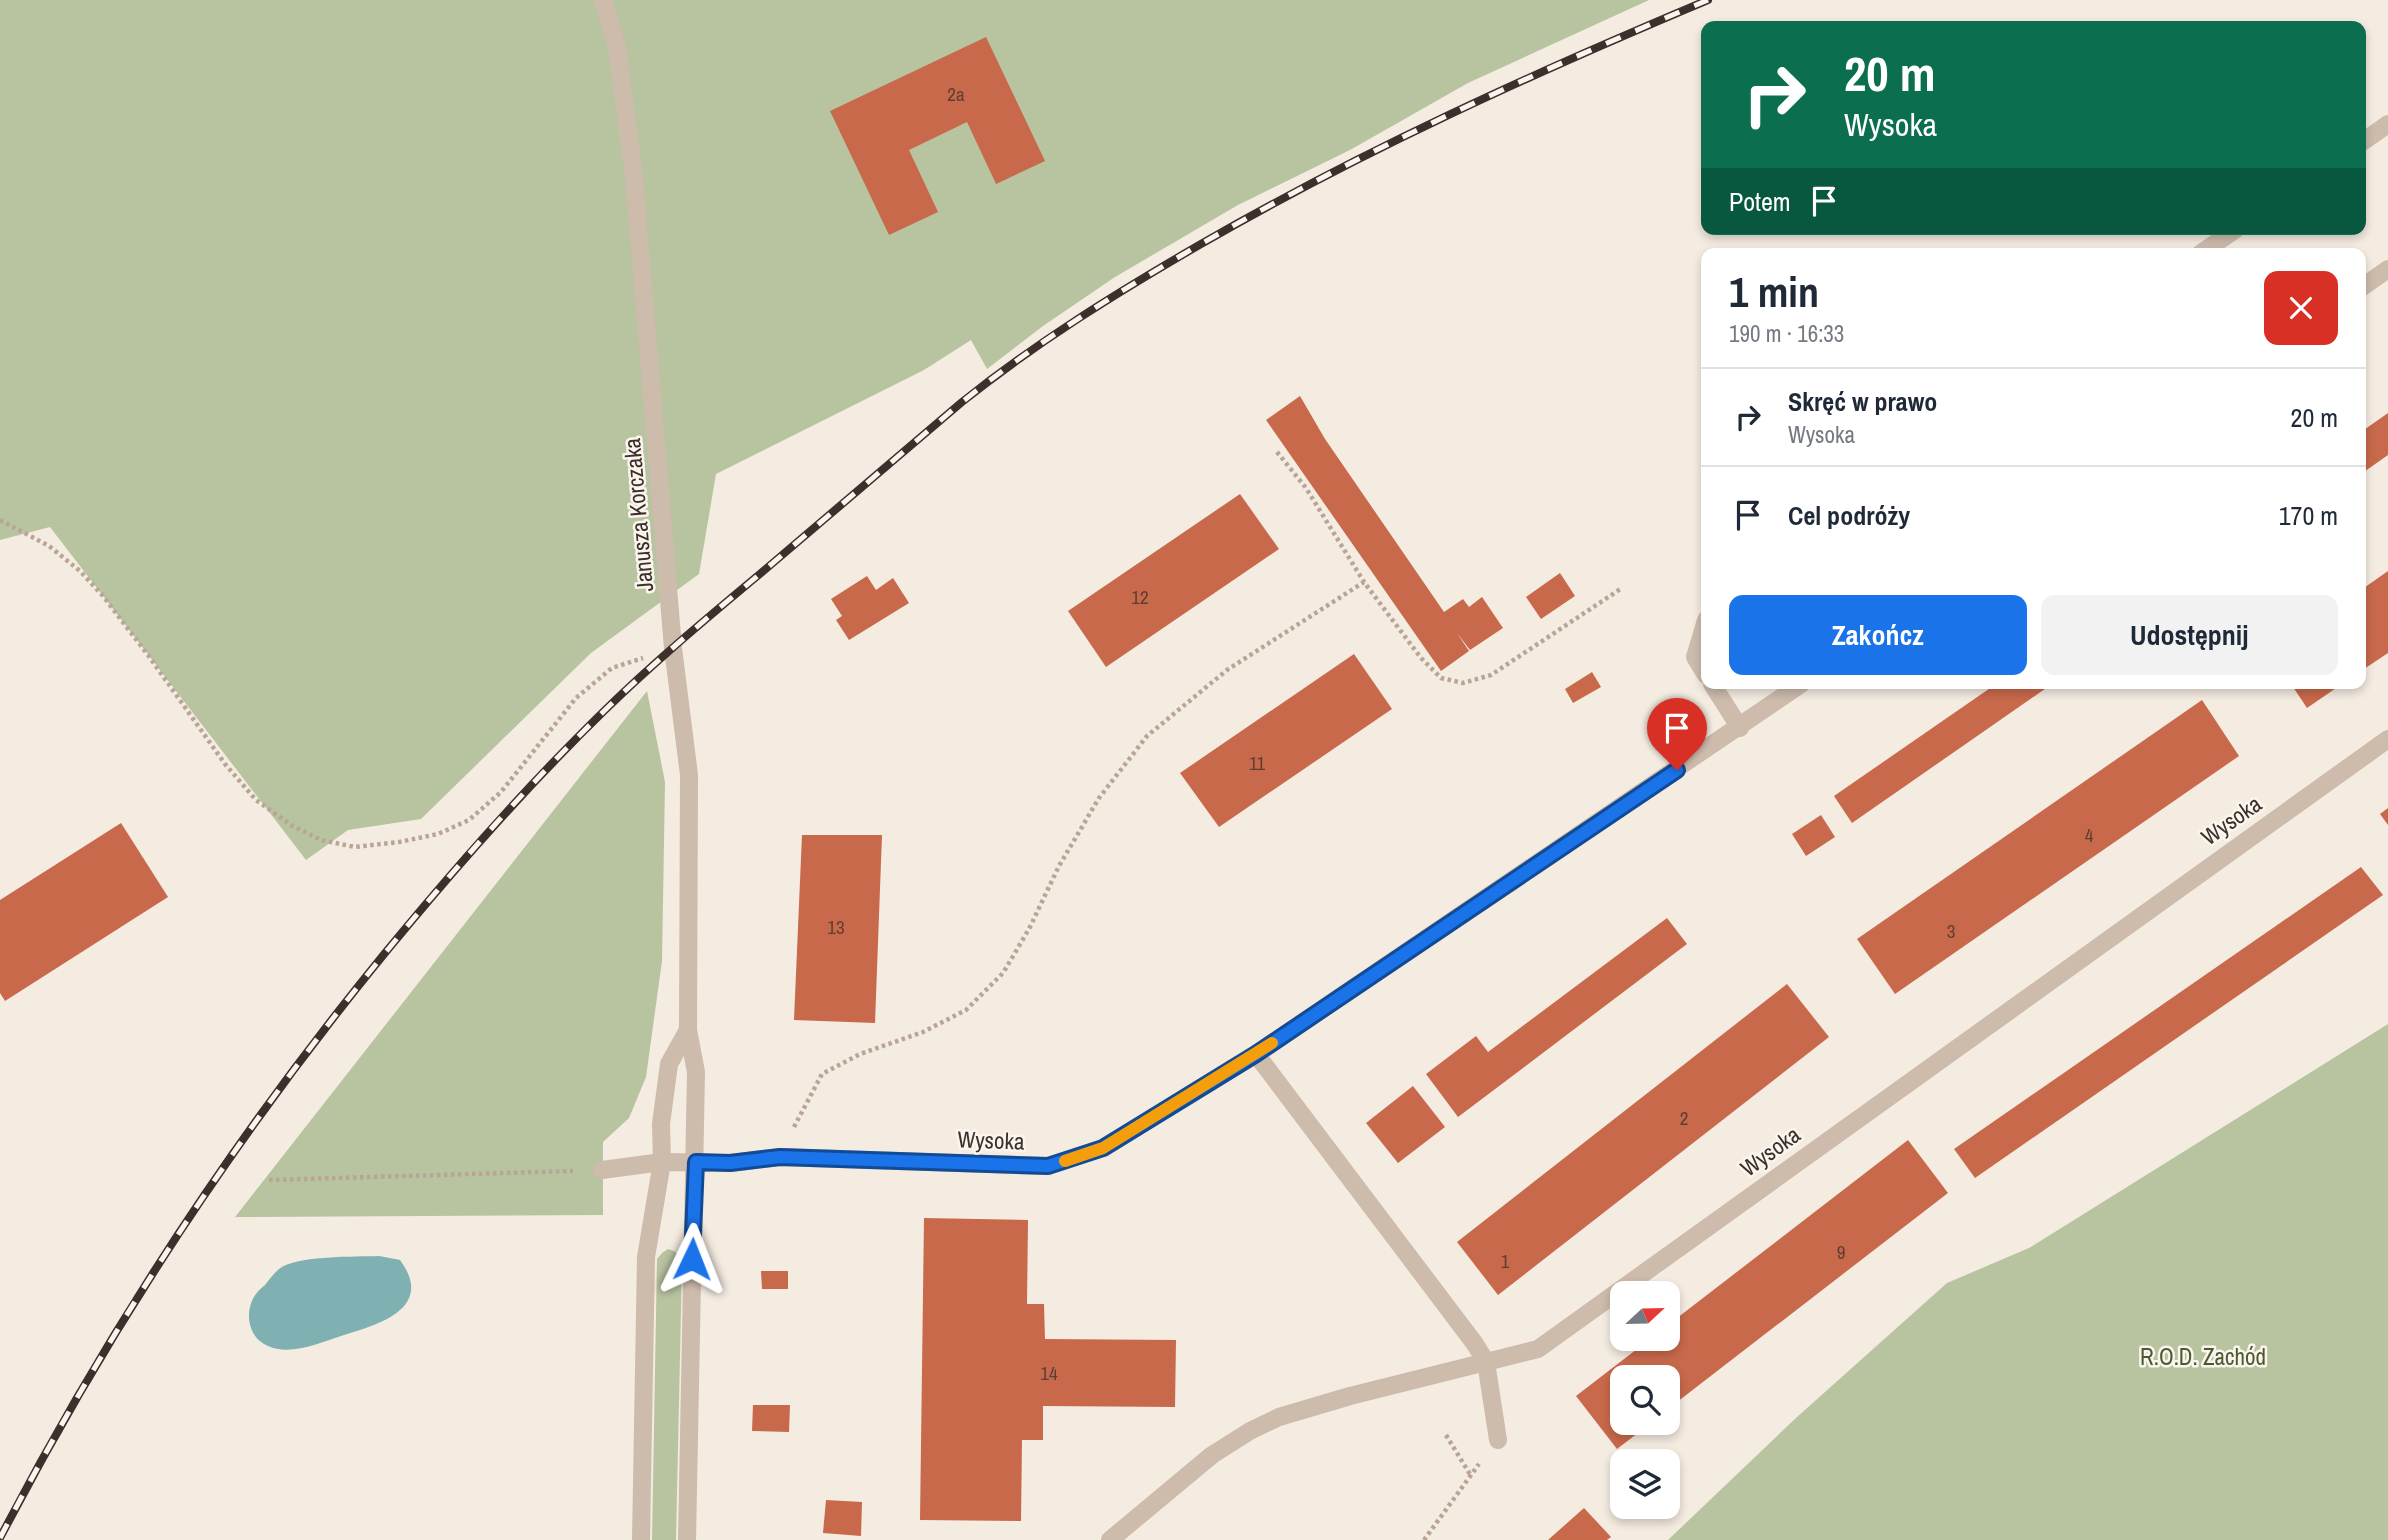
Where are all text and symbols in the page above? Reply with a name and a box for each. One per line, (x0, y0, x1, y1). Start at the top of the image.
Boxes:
text: 20 m (1844, 40, 1936, 106)
icon: right (1729, 49, 1820, 140)
house number: 2a (947, 81, 965, 107)
text: Wysoka (1844, 103, 1937, 146)
icon: arrive (1805, 182, 1843, 220)
text: Potem (1729, 184, 1791, 219)
text: 1 min (1729, 264, 1819, 320)
button: close (2264, 271, 2338, 345)
text: 190 m · 16:33 (1729, 318, 1844, 349)
text: Skręć w prawo (1788, 384, 1937, 419)
icon: right (1729, 398, 1767, 436)
text: 20 m (2291, 400, 2338, 435)
text: Wysoka (1788, 419, 1855, 450)
street label: Janusza Korczaka (616, 436, 660, 593)
icon: arrive (1729, 496, 1767, 534)
text: Cel podróży (1788, 498, 1910, 533)
text: 170 m (2279, 498, 2338, 533)
house number: 12 (1131, 584, 1149, 610)
button: Zakończ (1729, 595, 2027, 675)
button: Udostępnij (2041, 595, 2338, 675)
pin (1647, 698, 1707, 770)
icon: arrive (1658, 709, 1696, 747)
house number: 11 (1249, 750, 1265, 776)
street label: Wysoka (2195, 788, 2268, 852)
house number: 4 (2085, 822, 2094, 848)
house number: 13 (827, 914, 845, 940)
house number: 3 (1947, 918, 1955, 944)
house number: 2 (1680, 1105, 1688, 1131)
street label: Wysoka (1734, 1119, 1807, 1183)
street label: Wysoka (957, 1123, 1025, 1157)
position arrow (655, 1222, 729, 1296)
house number: 9 (1837, 1239, 1845, 1265)
house number: 1 (1501, 1248, 1510, 1274)
north arrow (1610, 1281, 1680, 1351)
map controls (1610, 1281, 1680, 1519)
park label: R.O.D. Zachód (2140, 1341, 2266, 1372)
house number: 14 (1040, 1360, 1058, 1386)
button: search (1610, 1365, 1680, 1435)
button: layers (1610, 1449, 1680, 1519)

